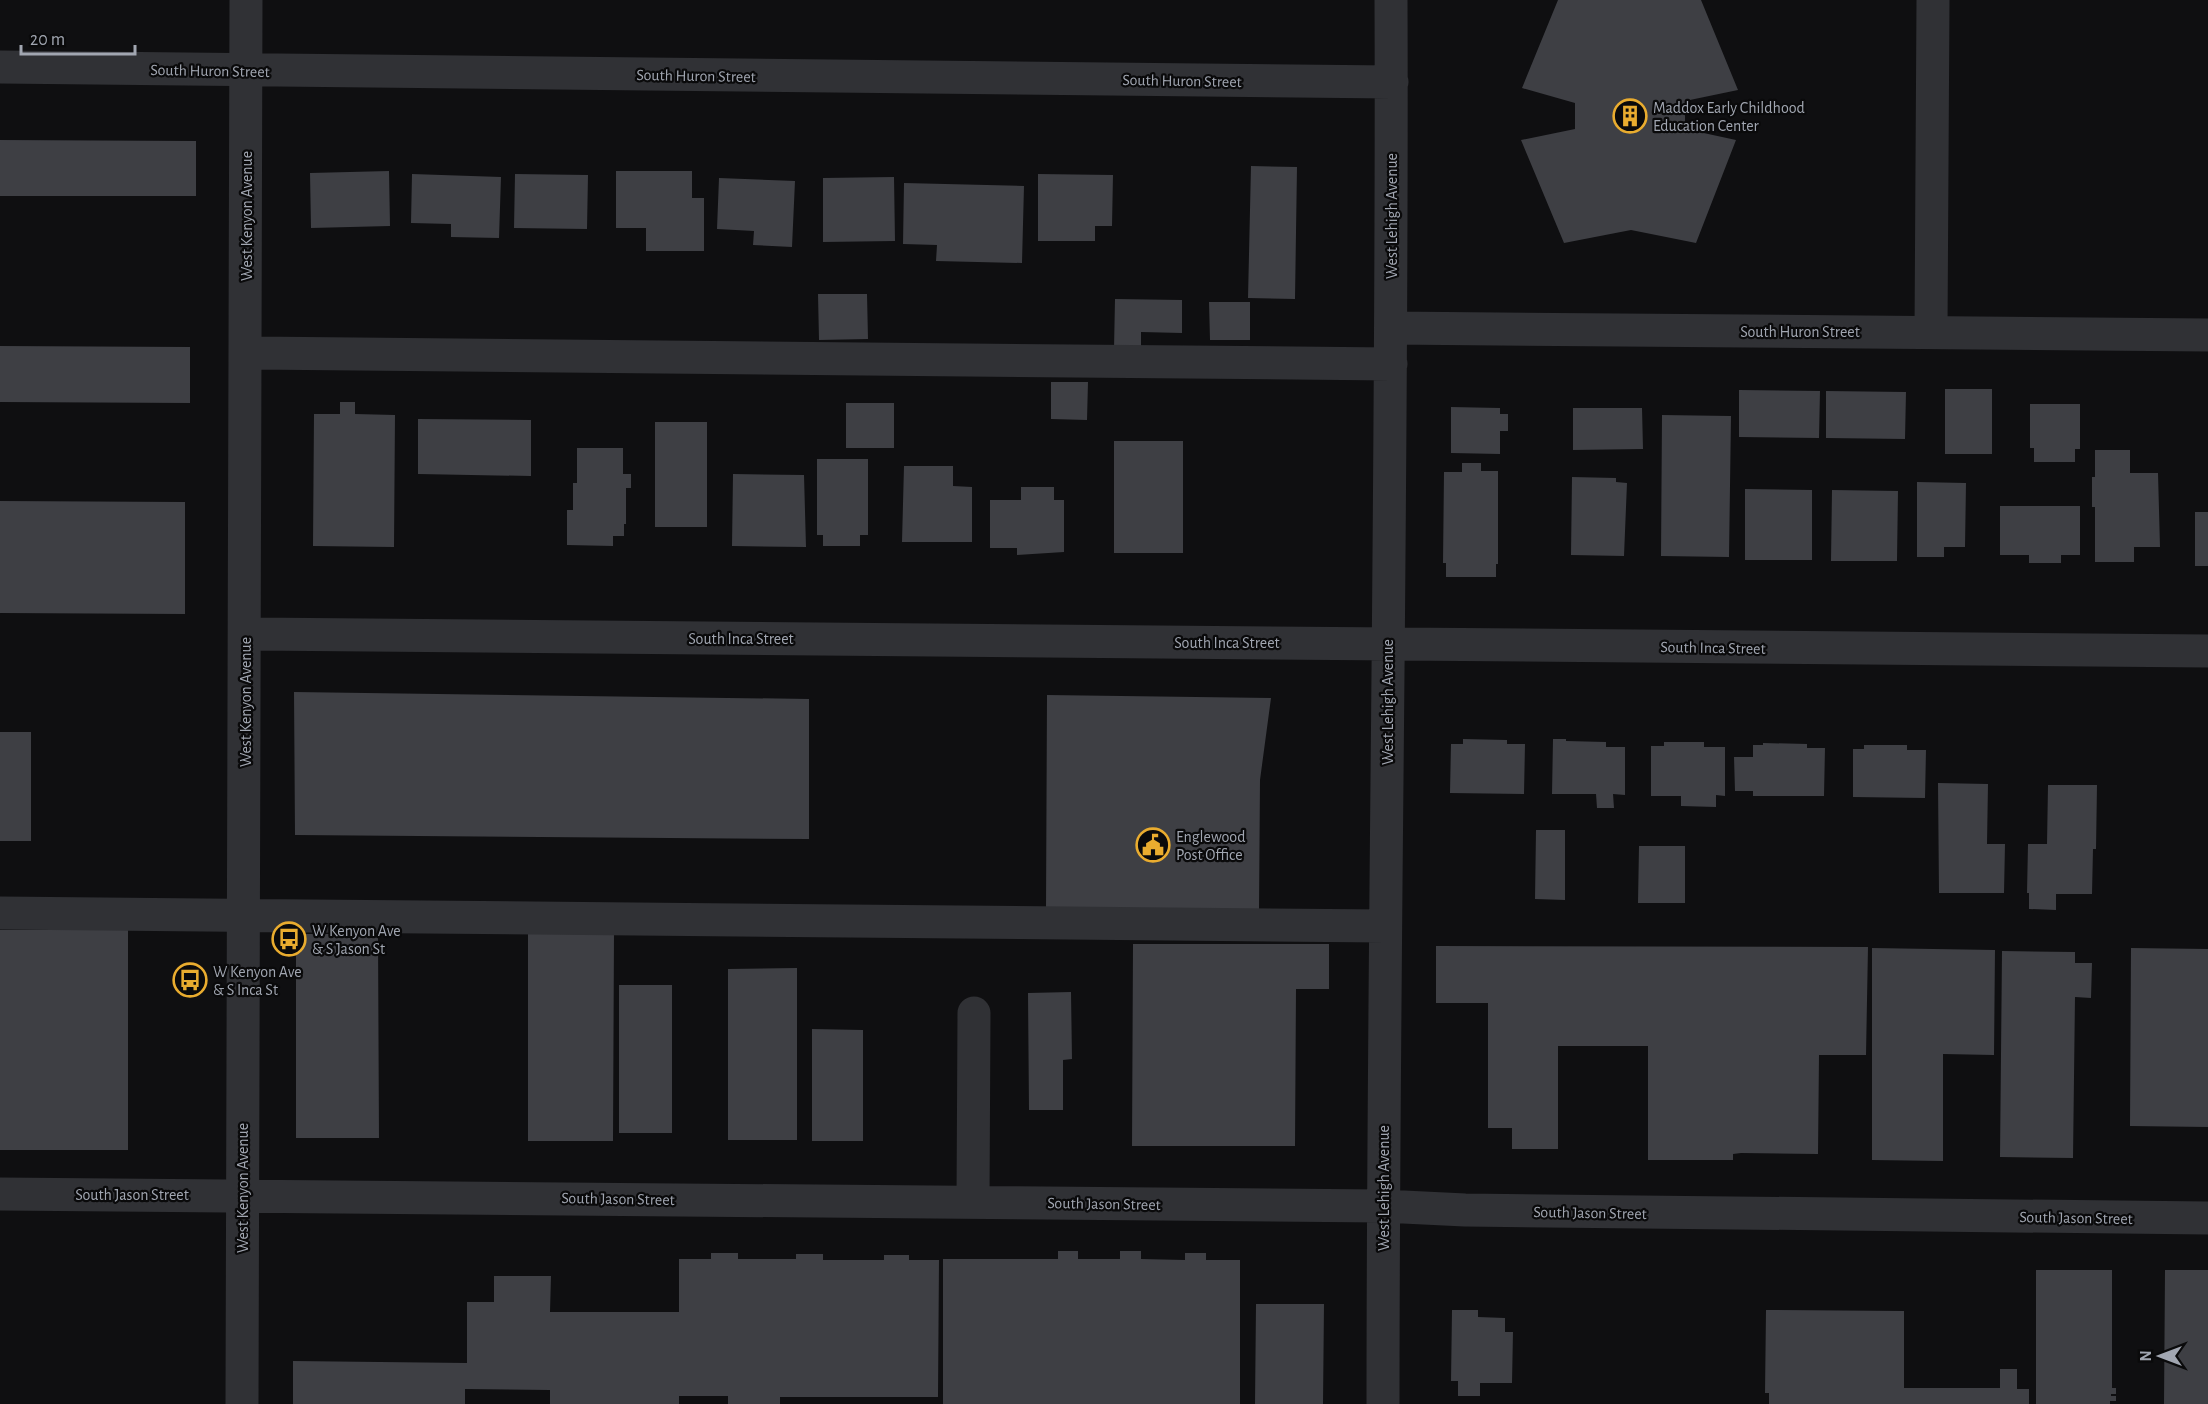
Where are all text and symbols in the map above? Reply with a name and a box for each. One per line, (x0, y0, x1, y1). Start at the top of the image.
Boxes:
scale bar (21, 18, 135, 56)
text: 20 m (30, 31, 65, 49)
street label: South Huron Street (150, 62, 270, 80)
street label: South Huron Street (636, 67, 756, 85)
street label: South Huron Street (1122, 72, 1242, 90)
building icon: Maddox Early Childhood Education Center (1612, 98, 1648, 134)
place label: Maddox Early Childhood Education Center (1653, 100, 1805, 134)
street label: West Kenyon Avenue (239, 151, 256, 281)
street label: West Lehigh Avenue (1384, 153, 1400, 279)
street label: South Huron Street (1740, 324, 1860, 340)
street label: South Inca Street (688, 631, 794, 647)
street label: South Inca Street (1174, 635, 1280, 651)
street label: West Kenyon Avenue (238, 637, 255, 767)
street label: West Lehigh Avenue (1380, 639, 1396, 765)
street label: South Inca Street (1660, 639, 1766, 657)
public building icon: Englewood Post Office (1135, 827, 1171, 863)
place label: Englewood Post Office (1176, 829, 1246, 863)
bus stop icon: W Kenyon Ave & S Jason St (271, 921, 307, 957)
place label: W Kenyon Ave & S Jason St (312, 923, 401, 957)
bus stop icon: W Kenyon Ave & S Inca St (172, 962, 208, 998)
place label: W Kenyon Ave & S Inca St (213, 964, 302, 998)
street label: West Kenyon Avenue (235, 1123, 252, 1253)
street label: West Lehigh Avenue (1376, 1125, 1392, 1251)
street label: South Jason Street (75, 1187, 189, 1203)
street label: South Jason Street (561, 1190, 675, 1208)
street label: South Jason Street (1047, 1195, 1161, 1213)
street label: South Jason Street (1533, 1204, 1647, 1222)
street label: South Jason Street (2019, 1209, 2133, 1227)
north arrow (2130, 1326, 2190, 1386)
text: N (2138, 1350, 2154, 1362)

